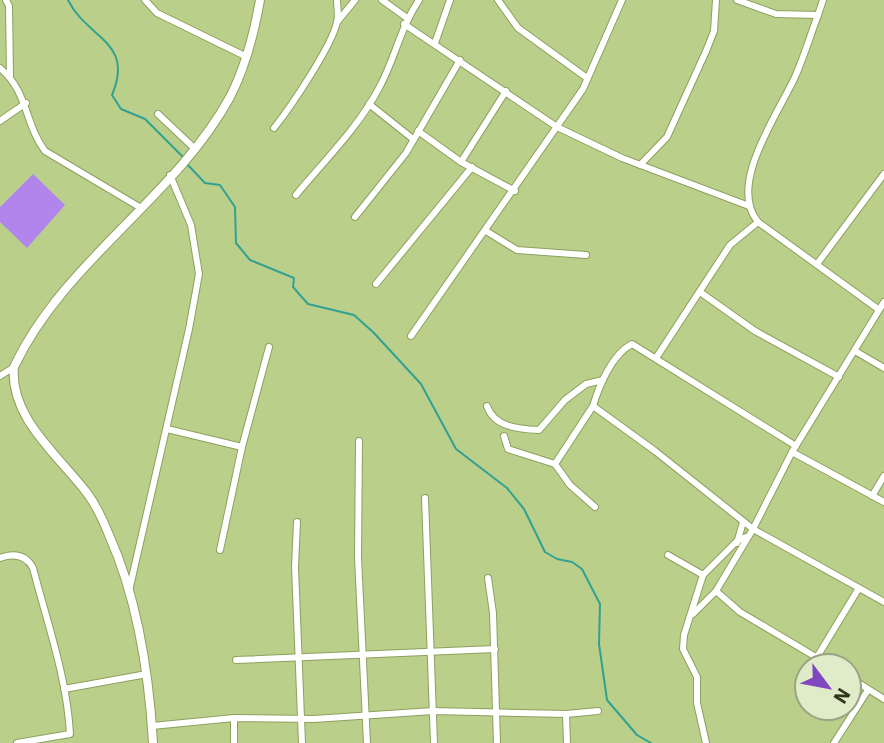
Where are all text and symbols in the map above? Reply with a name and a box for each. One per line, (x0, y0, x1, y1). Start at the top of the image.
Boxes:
north arrow (793, 652, 863, 722)
text: N (829, 684, 856, 708)

